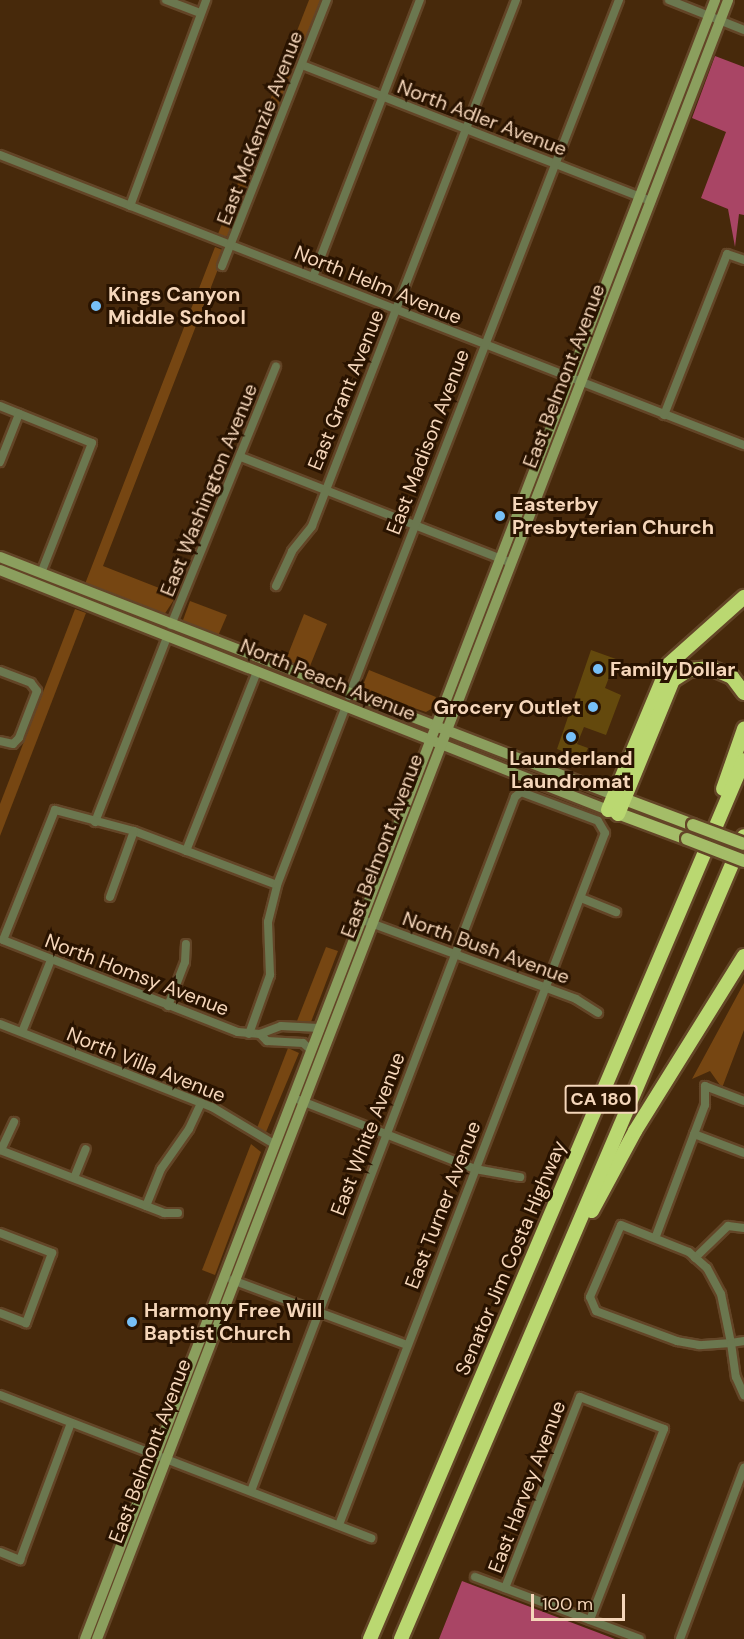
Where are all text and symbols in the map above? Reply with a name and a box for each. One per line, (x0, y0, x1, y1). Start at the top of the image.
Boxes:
street label: East McKenzie Avenue (212, 28, 308, 228)
street label: North Adler Avenue (394, 75, 570, 161)
street label: North Helm Avenue (291, 240, 465, 330)
street label: East Belmont Avenue (518, 281, 610, 471)
place label: Kings Canyon Middle School (108, 282, 246, 329)
marker: Kings Canyon Middle School (89, 299, 103, 313)
street label: East Grant Avenue (303, 306, 389, 474)
street label: East Madison Avenue (382, 346, 474, 538)
street label: East Washington Avenue (155, 380, 263, 600)
place label: Easterby Presbyterian Church (512, 492, 714, 539)
marker: Easterby Presbyterian Church (493, 509, 507, 523)
street label: North Peach Avenue (237, 634, 419, 726)
place label: Family Dollar (610, 657, 735, 681)
marker: Family Dollar (591, 662, 605, 676)
place label: Grocery Outlet (434, 695, 581, 719)
marker: Grocery Outlet (586, 700, 600, 714)
marker: Launderland Laundromat (564, 730, 578, 744)
place label: Launderland Laundromat (509, 746, 633, 793)
street label: East Belmont Avenue (336, 751, 428, 941)
street label: North Bush Avenue (399, 907, 573, 989)
street label: North Homsy Avenue (42, 929, 232, 1021)
street label: North Villa Avenue (63, 1022, 229, 1108)
street label: East White Avenue (326, 1049, 410, 1219)
road number: CA 180 (564, 1084, 638, 1114)
street label: East Turner Avenue (400, 1118, 486, 1292)
street label: Senator Jim Costa Highway (451, 1137, 571, 1379)
place label: Harmony Free Will Baptist Church (144, 1298, 322, 1345)
marker: Harmony Free Will Baptist Church (125, 1315, 139, 1329)
street label: East Belmont Avenue (104, 1356, 196, 1546)
street label: East Harvey Avenue (483, 1398, 571, 1576)
scale bar (534, 1582, 628, 1620)
text: 100 m (542, 1592, 593, 1616)

